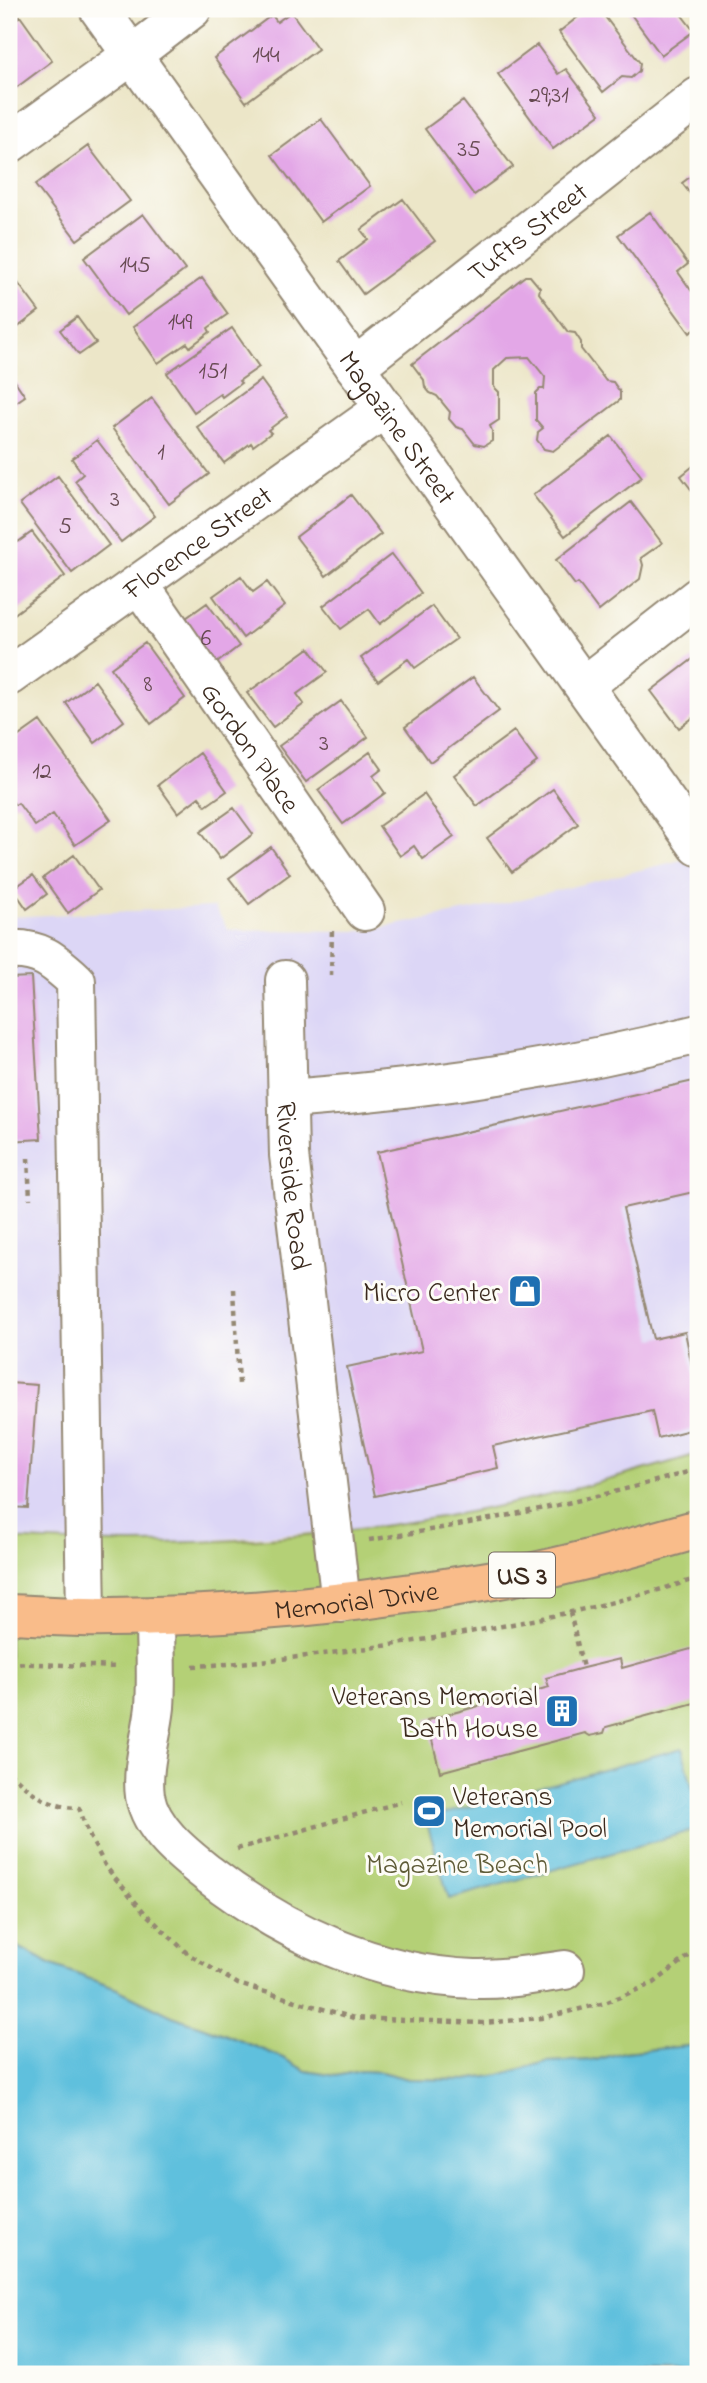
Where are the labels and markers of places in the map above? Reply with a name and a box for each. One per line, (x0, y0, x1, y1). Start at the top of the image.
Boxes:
shop icon: Micro Center (506, 1272, 544, 1310)
place label: Micro Center (363, 1274, 500, 1315)
place label: Veterans Memorial Bath House (331, 1678, 538, 1751)
building icon: Veterans Memorial Bath House (543, 1692, 581, 1730)
place label: Veterans Memorial Pool (452, 1778, 607, 1851)
sports icon: Veterans Memorial Pool (410, 1792, 448, 1830)

